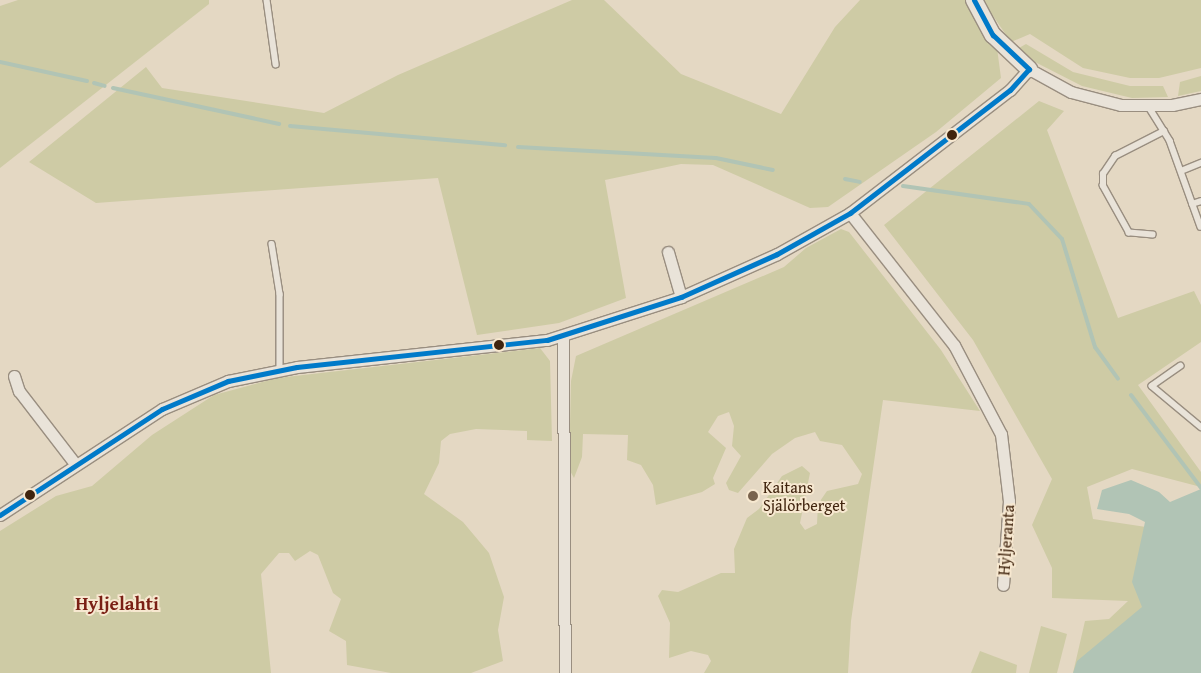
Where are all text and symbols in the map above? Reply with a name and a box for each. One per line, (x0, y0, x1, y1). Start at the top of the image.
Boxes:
unlabelled marker (947, 130, 957, 140)
unlabelled marker (494, 340, 504, 350)
place label: Kaitans Själörberget (763, 477, 845, 515)
unlabelled marker (25, 490, 35, 500)
marker: Kaitans Själörberget (747, 490, 759, 502)
street label: Hyljeranta (994, 504, 1018, 576)
district label: Hyljelahti (75, 593, 159, 615)

